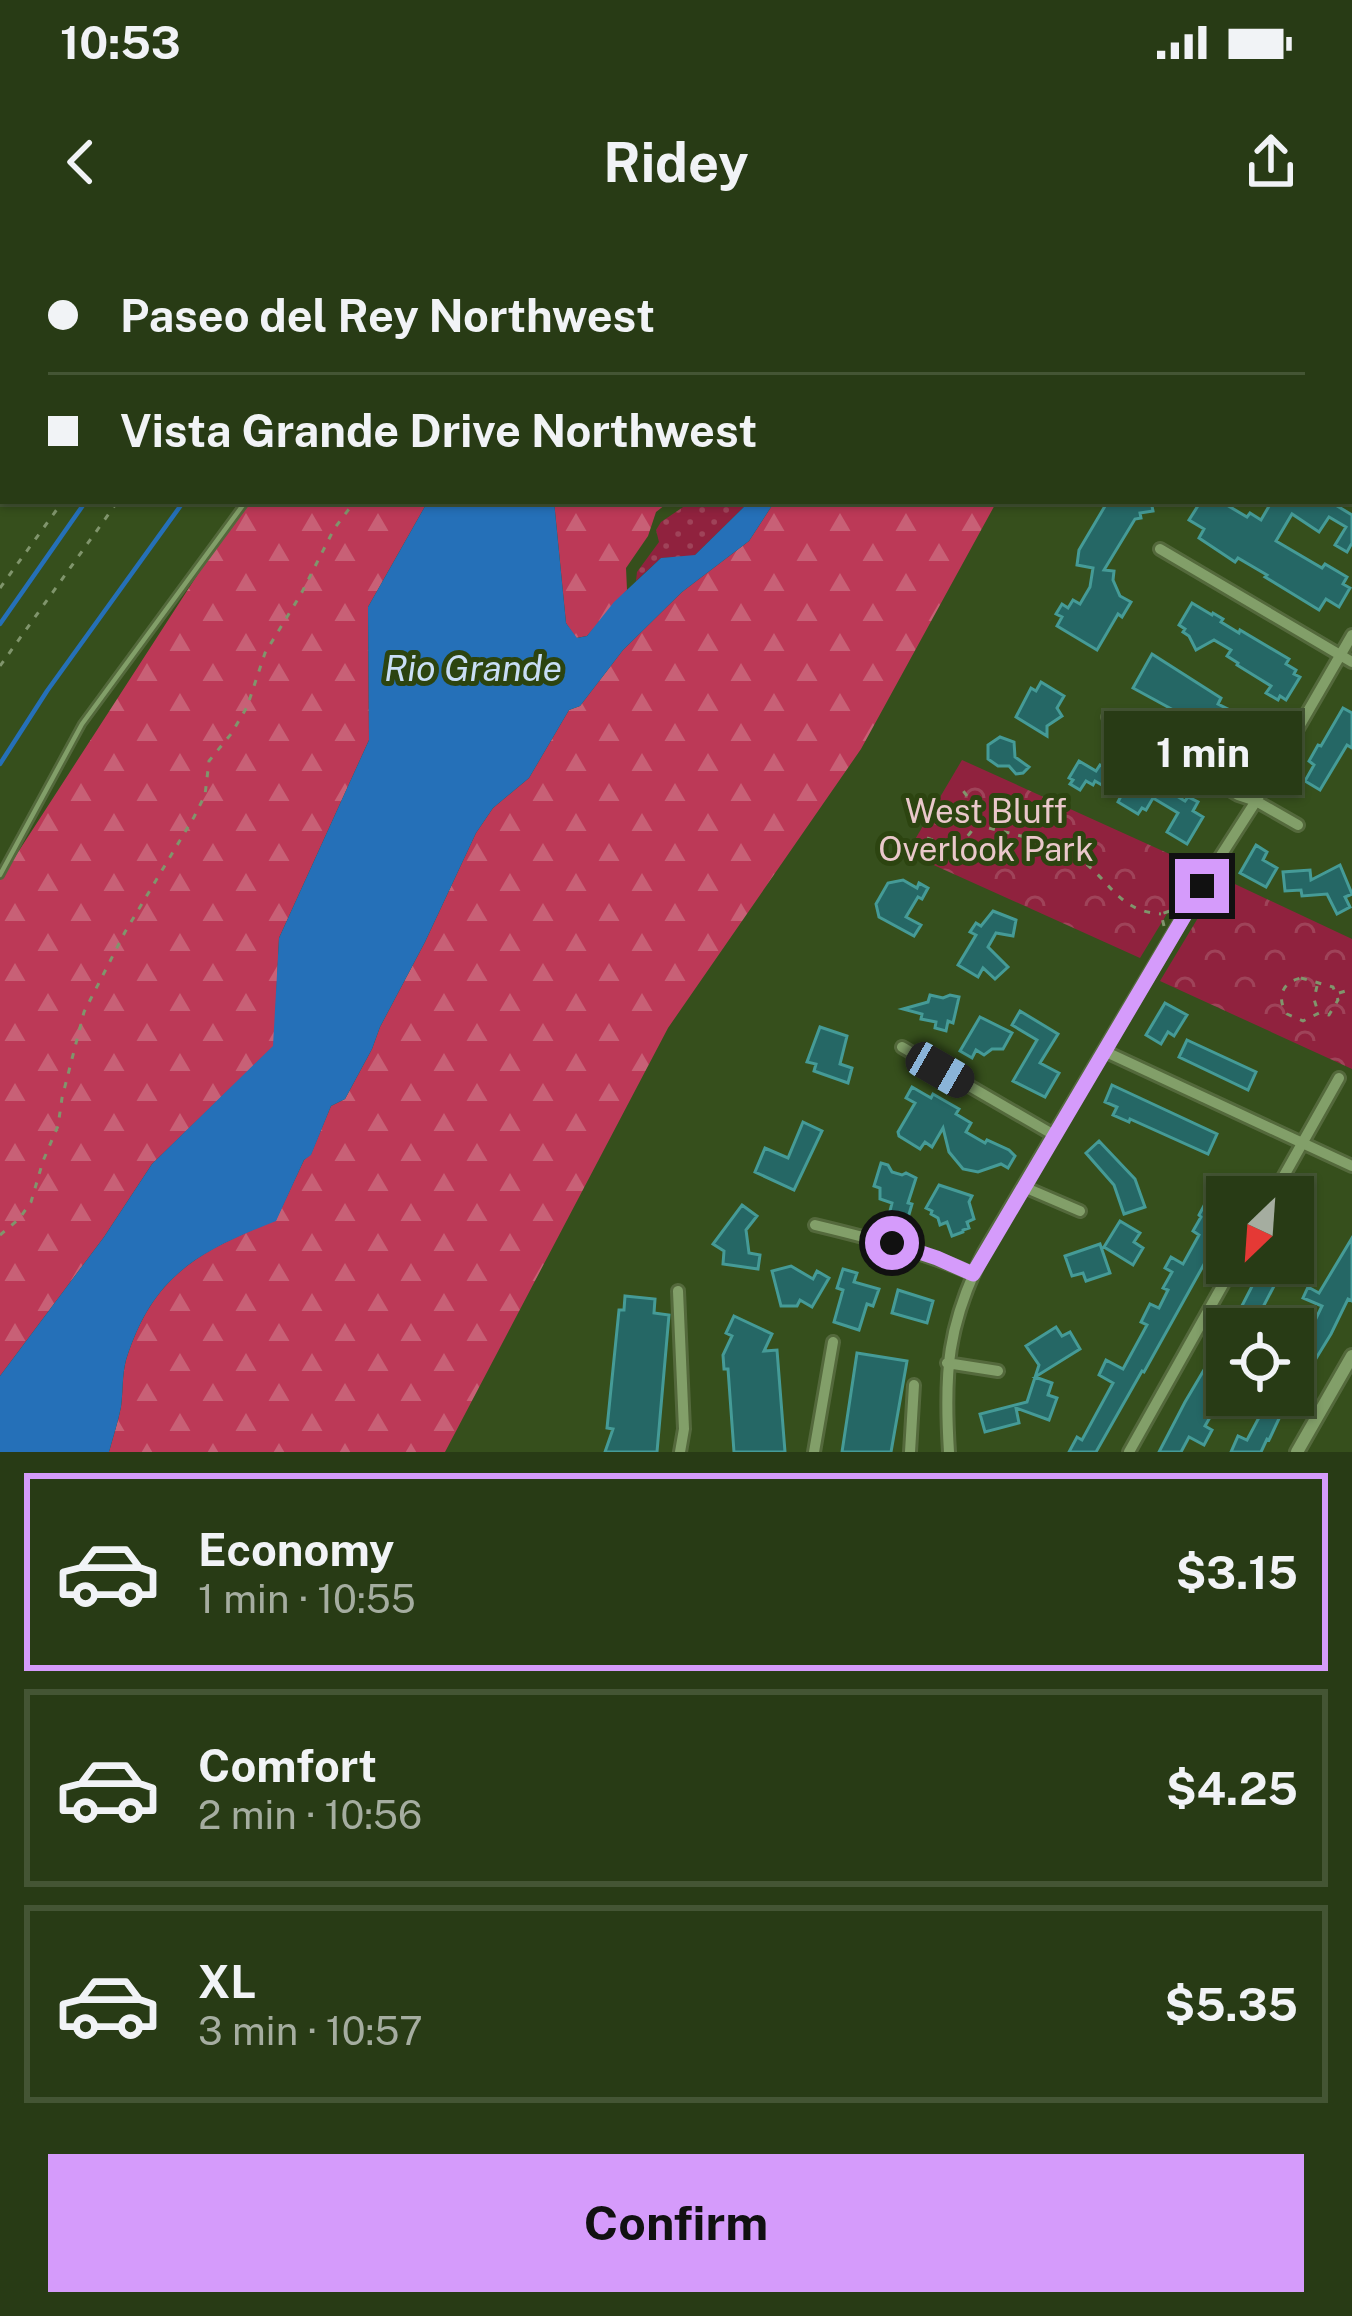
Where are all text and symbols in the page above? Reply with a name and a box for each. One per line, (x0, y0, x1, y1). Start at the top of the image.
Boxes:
text: 10:53 (60, 16, 181, 69)
icon: back (48, 129, 114, 195)
icon: share (1238, 129, 1304, 195)
text: Ridey (603, 131, 749, 194)
text: Paseo del Rey Northwest (120, 289, 655, 342)
text: Vista Grande Drive Northwest (120, 404, 757, 457)
water label: Rio Grande (384, 647, 562, 689)
callout: 1 min (1103, 712, 1301, 796)
text: 1 min (1156, 730, 1250, 776)
park label: West Bluff Overlook Park (878, 792, 1094, 868)
route end (1175, 859, 1229, 913)
car (900, 1036, 980, 1104)
north arrow (1206, 1176, 1314, 1284)
map controls (1206, 1176, 1314, 1416)
route start (865, 1216, 919, 1270)
button: locate (1206, 1308, 1314, 1416)
icon: car (54, 1518, 162, 1626)
text: Economy (198, 1523, 394, 1576)
text: $3.15 (1176, 1546, 1298, 1599)
text: 1 min · 10:55 (198, 1576, 416, 1622)
icon: car (54, 1734, 162, 1842)
text: Comfort (198, 1739, 377, 1792)
text: $4.25 (1166, 1762, 1298, 1815)
text: 2 min · 10:56 (198, 1792, 422, 1838)
icon: car (54, 1950, 162, 2058)
text: XL (198, 1955, 256, 2008)
text: $5.35 (1165, 1978, 1298, 2031)
text: 3 min · 10:57 (198, 2008, 423, 2054)
button: Confirm (48, 2154, 1304, 2292)

